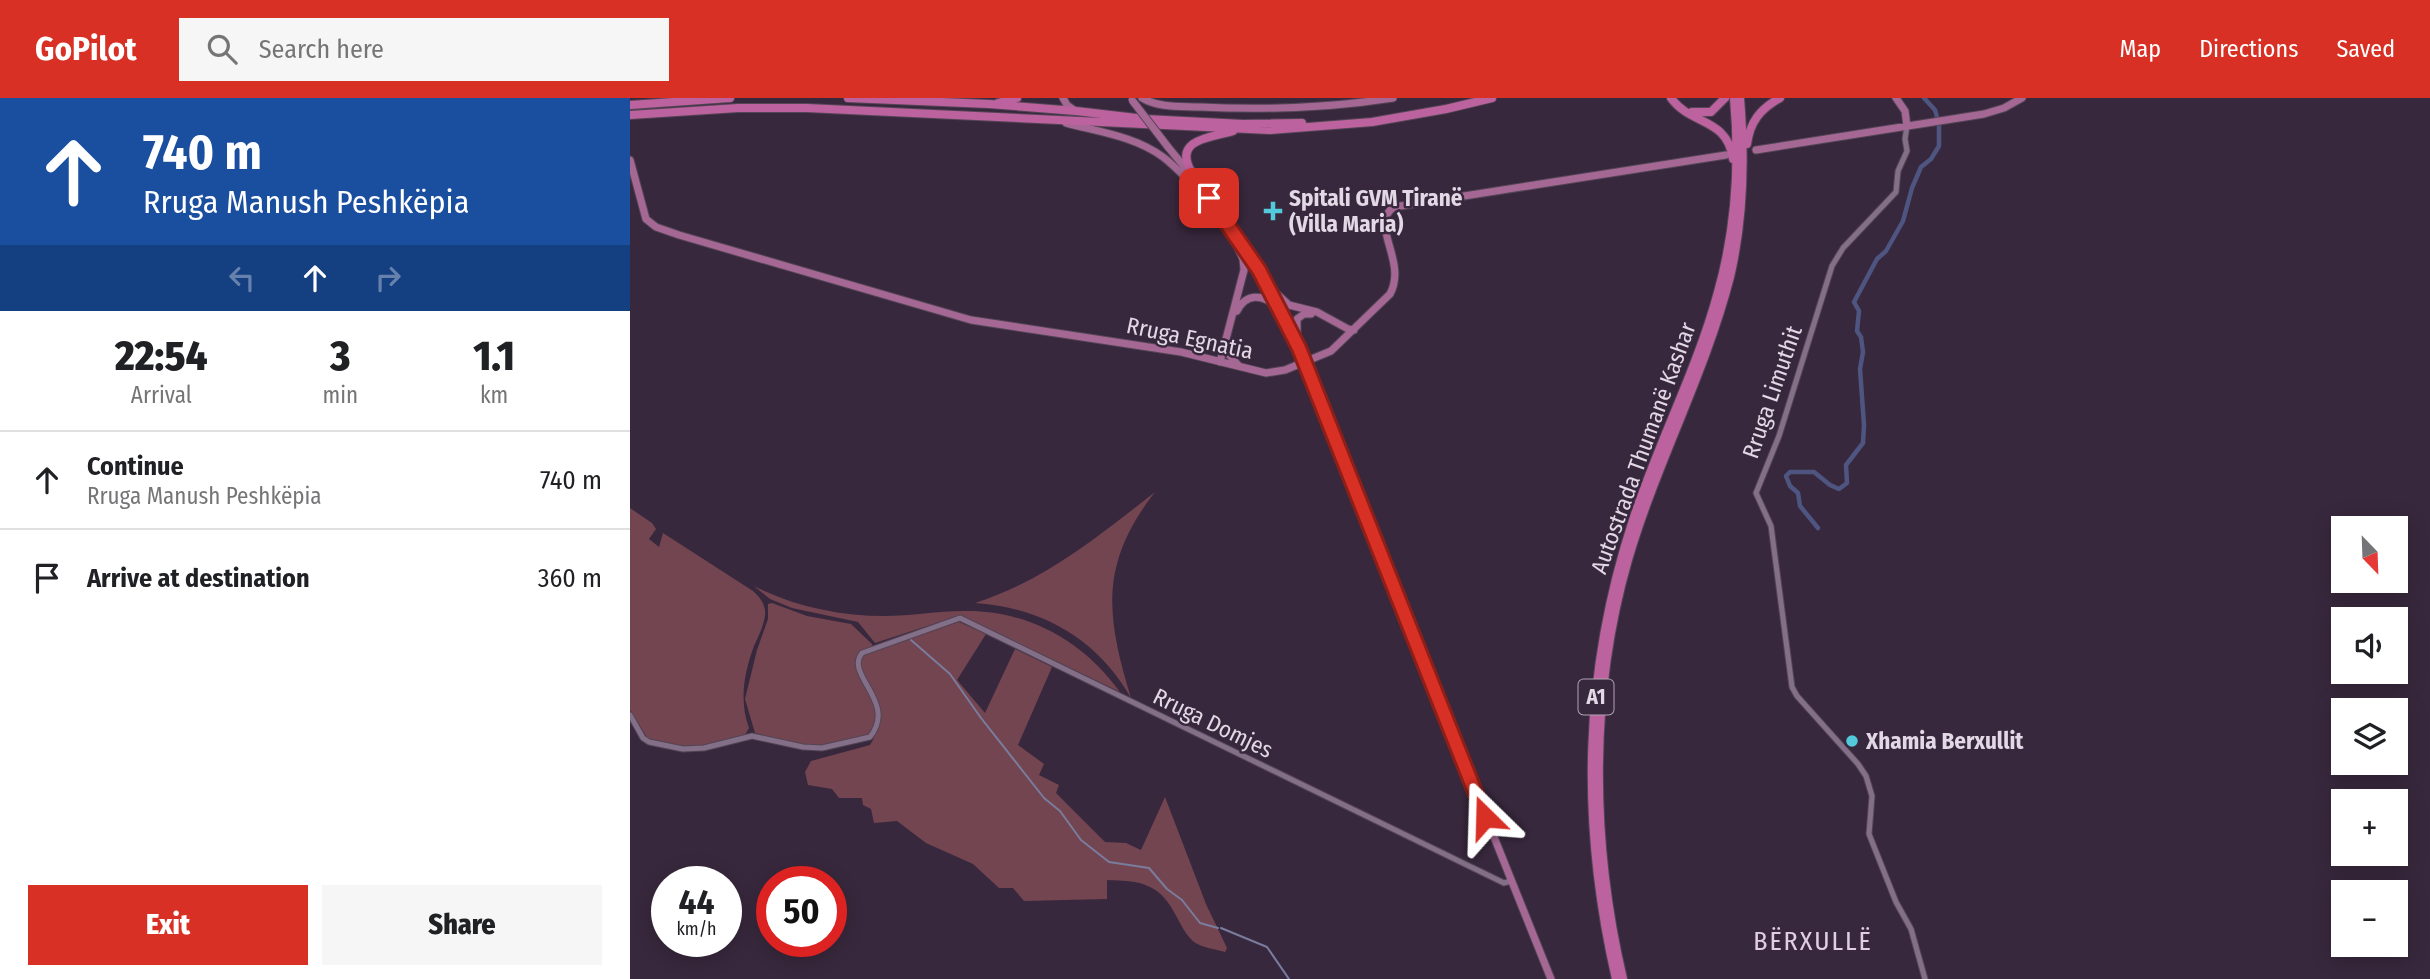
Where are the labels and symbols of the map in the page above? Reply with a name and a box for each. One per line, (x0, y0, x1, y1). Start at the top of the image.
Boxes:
pin (1179, 168, 1239, 228)
place label: Spitali GVM Tiranë (Villa Maria) (1289, 184, 1463, 238)
marker: Spitali GVM Tiranë (Villa Maria) (1263, 201, 1283, 221)
street label: Rruga Egnatia (1124, 311, 1256, 365)
street label: Autostrada Thumanë Kashar (1584, 319, 1702, 577)
street label: Rruga Limuthit (1736, 322, 1808, 462)
north arrow (2331, 516, 2408, 593)
road number: A1 (1578, 680, 1614, 714)
street label: Rruga Domjes (1149, 682, 1278, 764)
place label: Xhamia Berxullit (1865, 727, 2024, 755)
marker: Xhamia Berxullit (1844, 733, 1860, 749)
position arrow (1448, 780, 1522, 854)
speed limit sign: 50 (756, 866, 847, 957)
district label: BËRXULLË (1753, 926, 1873, 957)

